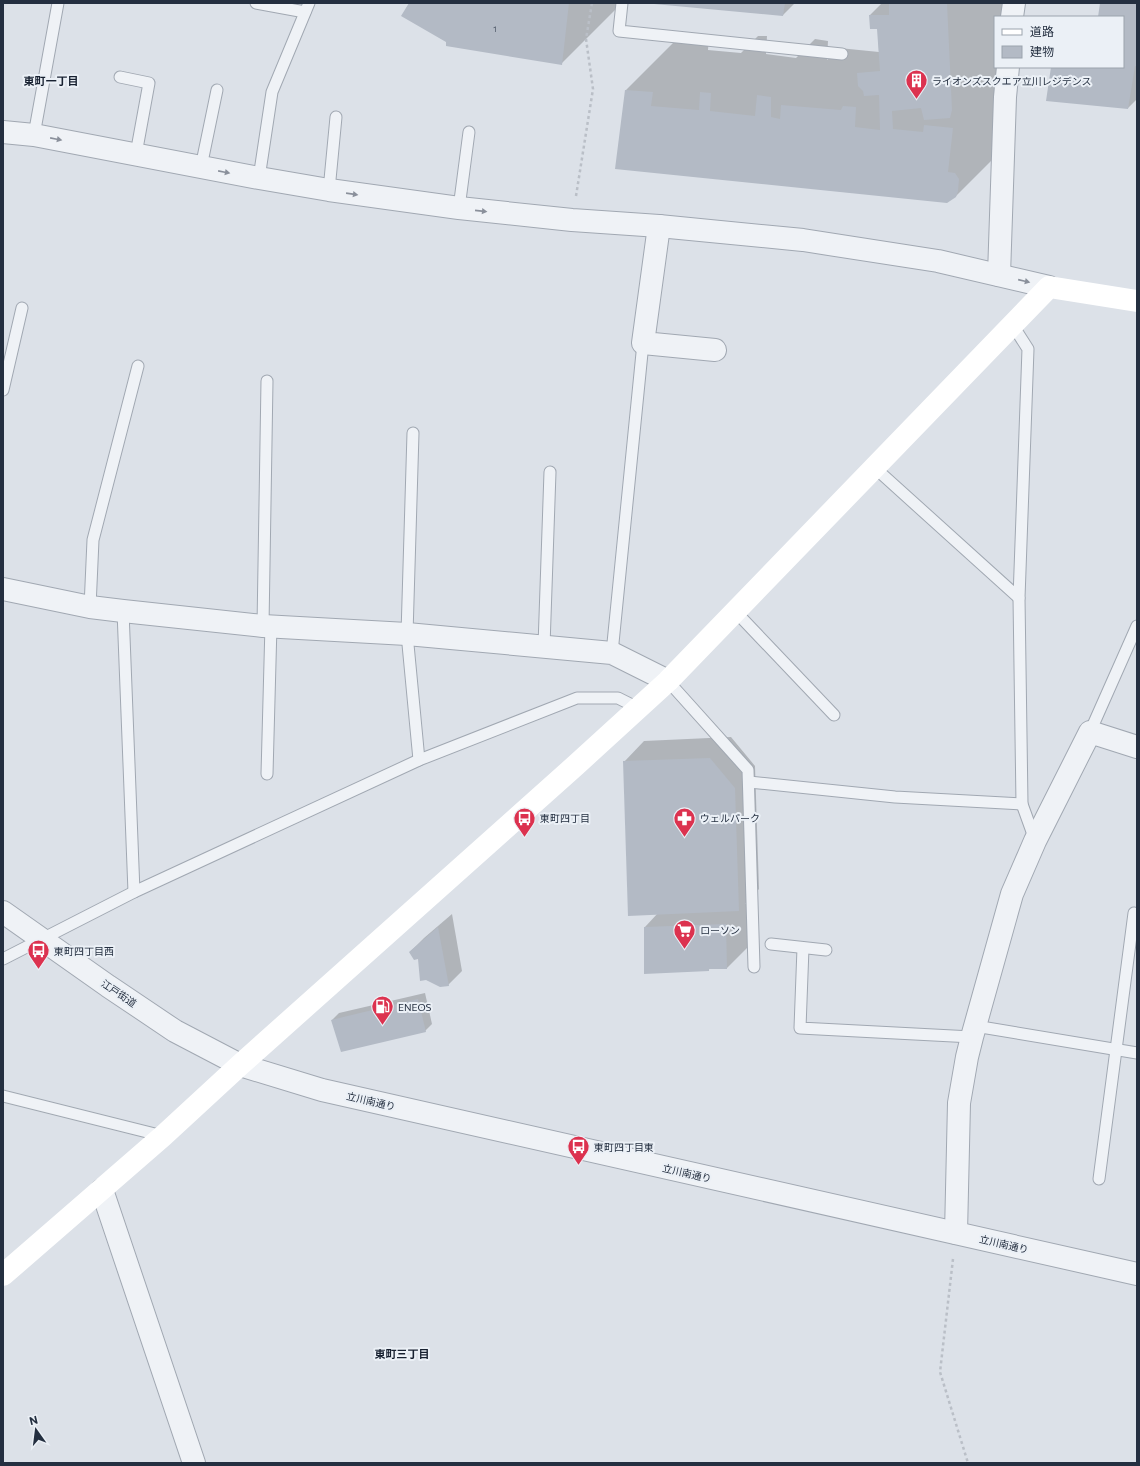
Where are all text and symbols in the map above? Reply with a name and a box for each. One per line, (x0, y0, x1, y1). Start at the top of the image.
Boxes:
legend (994, 16, 1124, 68)
house number: 1 (493, 24, 497, 34)
text: 道路 (1030, 24, 1054, 38)
text: 建物 (1030, 44, 1054, 58)
building icon: ライオンズスクエア立川レジデンス (903, 68, 929, 101)
district label: 東町一丁目 (24, 74, 79, 87)
place label: ライオンズスクエア立川レジデンス (932, 75, 1092, 87)
one-way arrow (49, 136, 62, 142)
one-way arrow (218, 169, 230, 175)
one-way arrow (346, 191, 358, 197)
one-way arrow (475, 207, 487, 214)
one-way arrow (1018, 278, 1030, 284)
bus stop icon: 東町四丁目 (512, 805, 538, 838)
pharmacy icon: ウェルパーク (671, 805, 697, 838)
place label: 東町四丁目 (540, 812, 590, 824)
place label: ウェルパーク (700, 812, 760, 824)
supermarket icon: ローソン (672, 917, 698, 950)
place label: ローソン (700, 924, 740, 936)
bus stop icon: 東町四丁目西 (26, 938, 52, 971)
place label: 東町四丁目西 (54, 945, 114, 957)
street label: 江戸街道 (99, 977, 139, 1009)
fuel station icon: ENEOS (369, 994, 395, 1027)
place label: ENEOS (398, 1001, 432, 1013)
street label: 立川南通り (345, 1090, 397, 1112)
bus stop icon: 東町四丁目東 (566, 1134, 592, 1167)
place label: 東町四丁目東 (594, 1141, 654, 1153)
street label: 立川南通り (661, 1162, 713, 1184)
street label: 立川南通り (978, 1233, 1030, 1255)
district label: 東町三丁目 (375, 1347, 430, 1360)
north arrow (16, 1410, 56, 1450)
text: N (28, 1413, 39, 1427)

